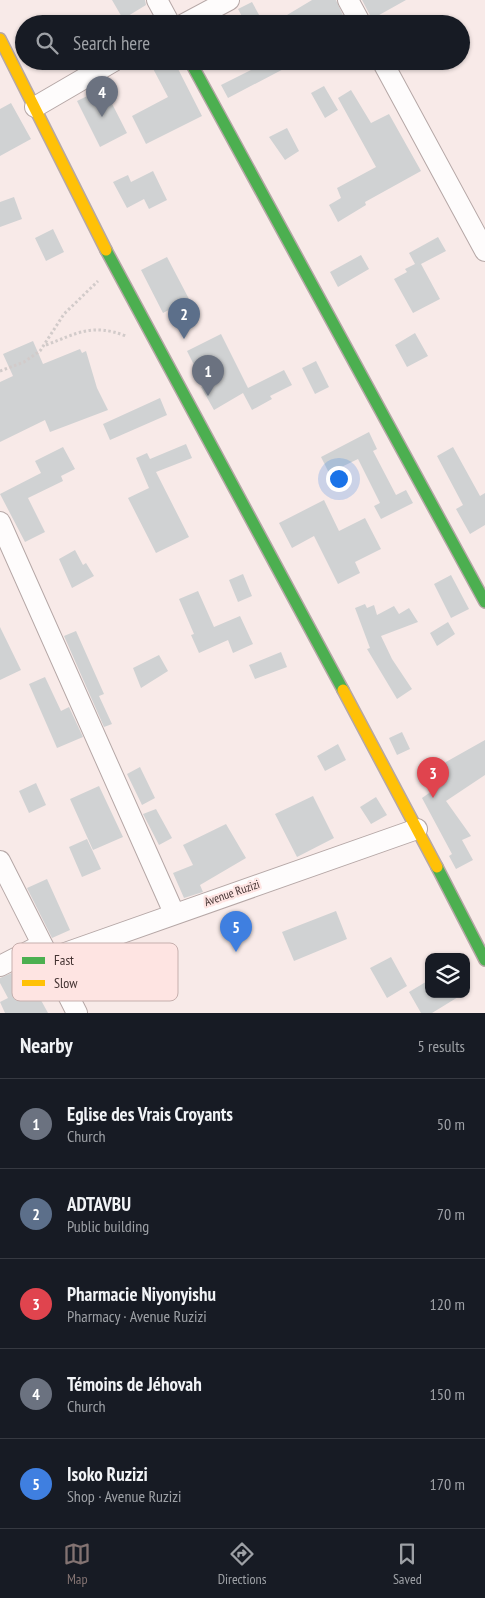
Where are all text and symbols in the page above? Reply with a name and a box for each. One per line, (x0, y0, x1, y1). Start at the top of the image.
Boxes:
search box (15, 15, 470, 70)
icon: search (33, 29, 61, 57)
text: Search here (73, 31, 150, 55)
pin: 4 (86, 76, 118, 117)
pin: 2 (168, 298, 200, 339)
pin: 1 (192, 355, 224, 396)
your location (326, 466, 352, 492)
pin: 3 (417, 757, 449, 798)
street label: Avenue Ruzizi (202, 876, 262, 909)
pin: 5 (220, 911, 252, 952)
legend (12, 943, 178, 1001)
text: Fast (54, 951, 74, 969)
map controls (425, 953, 470, 998)
button: layers (425, 953, 470, 998)
text: Slow (54, 974, 78, 992)
text: Nearby (20, 1032, 73, 1059)
text: 5 results (418, 1036, 465, 1056)
text: Eglise des Vrais Croyants (67, 1102, 233, 1126)
text: 1 (32, 1114, 40, 1134)
text: 50 m (437, 1114, 465, 1134)
text: Church (67, 1126, 105, 1146)
text: ADTAVBU (67, 1192, 131, 1216)
text: 2 (32, 1204, 40, 1224)
text: 70 m (437, 1204, 465, 1224)
text: Public building (67, 1216, 149, 1236)
text: Pharmacie Niyonyishu (67, 1282, 216, 1306)
text: 3 (32, 1294, 40, 1314)
text: 120 m (430, 1294, 465, 1314)
text: Pharmacy · Avenue Ruzizi (67, 1306, 207, 1326)
text: Témoins de Jéhovah (67, 1372, 202, 1396)
text: 4 (32, 1384, 40, 1404)
text: 150 m (430, 1384, 465, 1404)
text: Church (67, 1396, 105, 1416)
text: Isoko Ruzizi (67, 1462, 148, 1486)
text: 5 (32, 1474, 40, 1494)
text: 170 m (430, 1474, 465, 1494)
text: Shop · Avenue Ruzizi (67, 1486, 181, 1506)
tab: Map (63, 1540, 91, 1588)
tab: Directions (218, 1540, 266, 1588)
tab: Saved (393, 1540, 422, 1588)

